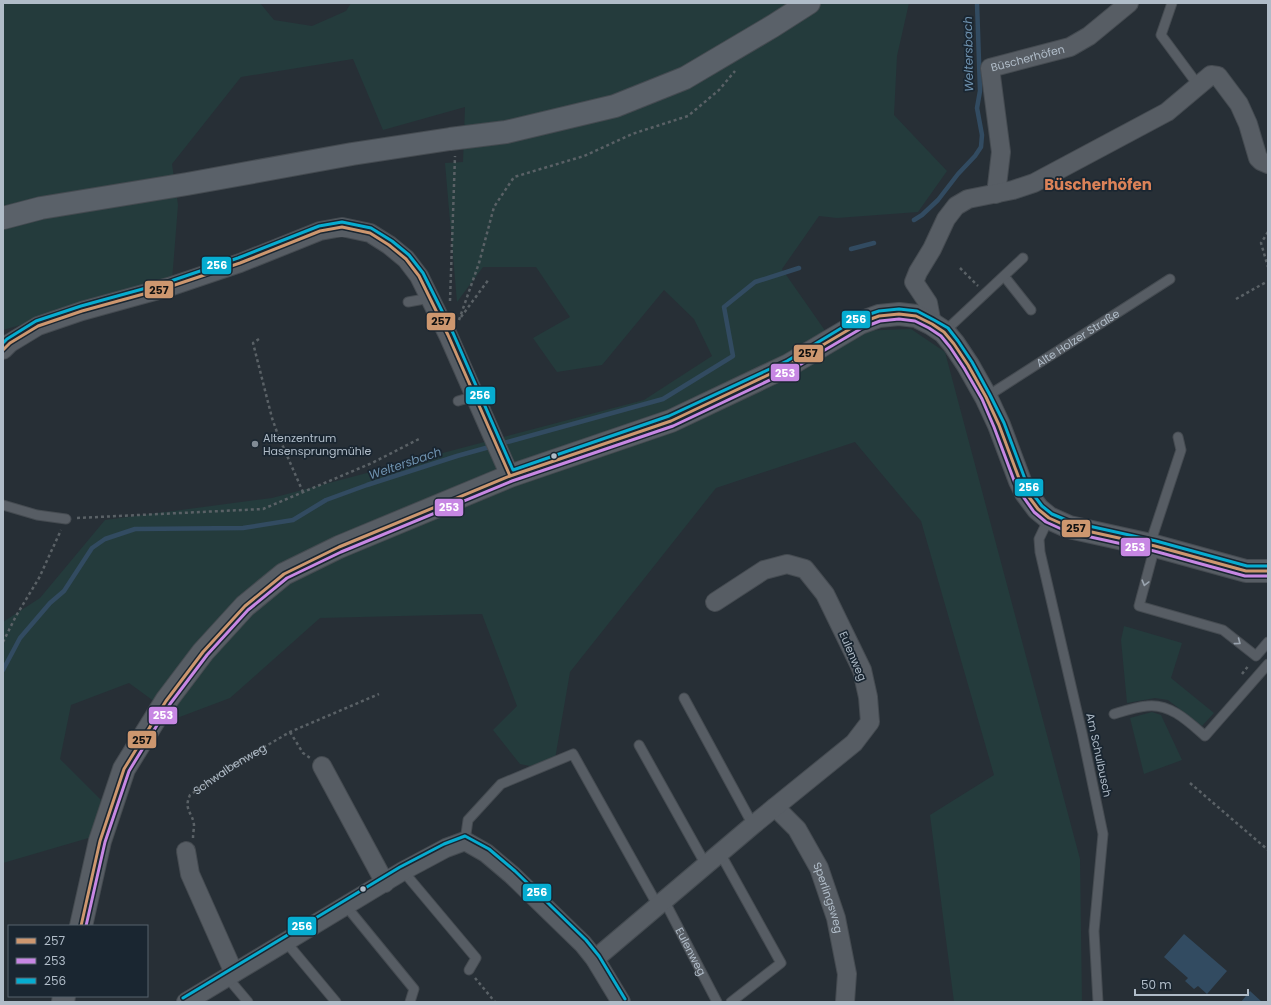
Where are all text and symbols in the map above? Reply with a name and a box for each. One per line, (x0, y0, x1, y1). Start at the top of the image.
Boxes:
water label: Weltersbach (959, 16, 977, 92)
street label: Büscherhöfen (989, 41, 1066, 75)
district label: Büscherhöfen (1044, 174, 1152, 195)
line badge: 256 (201, 256, 232, 275)
text: 256 (207, 257, 227, 273)
line badge: 257 (144, 280, 174, 299)
text: 257 (149, 282, 169, 298)
street label: Alte Holzer Straße (1033, 305, 1123, 371)
line badge: 256 (841, 310, 871, 329)
text: 256 (846, 311, 866, 327)
line badge: 257 (426, 312, 456, 331)
text: 257 (431, 313, 451, 329)
line badge: 257 (793, 344, 824, 363)
text: 257 (798, 345, 818, 361)
line badge: 253 (770, 363, 800, 382)
text: 253 (775, 365, 795, 381)
line badge: 256 (465, 386, 496, 405)
text: 256 (470, 387, 490, 403)
place label: Altenzentrum Hasensprungmühle (263, 430, 372, 459)
marker: Altenzentrum Hasensprungmühle (250, 439, 260, 449)
water label: Weltersbach (366, 443, 444, 483)
unlabelled marker (549, 451, 559, 461)
line badge: 256 (1014, 478, 1044, 497)
text: 256 (1019, 479, 1039, 495)
line badge: 253 (434, 498, 464, 517)
text: 253 (439, 499, 459, 515)
line badge: 257 (1061, 519, 1091, 538)
text: 257 (1066, 520, 1086, 536)
line badge: 253 (1120, 537, 1151, 557)
text: 253 (1125, 539, 1145, 555)
one-way arrow (1141, 579, 1150, 586)
street label: Eulenweg (835, 629, 871, 683)
one-way arrow (1234, 637, 1241, 644)
line badge: 253 (148, 706, 178, 725)
text: 253 (153, 707, 173, 723)
street label: Am Schulbusch (1082, 711, 1116, 799)
line badge: 257 (127, 730, 157, 749)
text: 257 (132, 732, 152, 748)
street label: Schwalbenweg (190, 740, 269, 798)
street label: Sperlingsweg (809, 859, 847, 934)
line badge: 256 (522, 883, 552, 902)
unlabelled marker (358, 884, 368, 894)
text: 256 (527, 884, 547, 900)
line badge: 256 (287, 916, 317, 936)
text: 256 (292, 918, 312, 934)
street label: Eulenweg (672, 924, 710, 978)
legend (8, 925, 148, 997)
text: 257 (44, 932, 65, 949)
text: 253 (44, 952, 66, 969)
scale bar (1135, 971, 1248, 997)
text: 256 (44, 972, 66, 989)
text: 50 m (1141, 976, 1172, 993)

